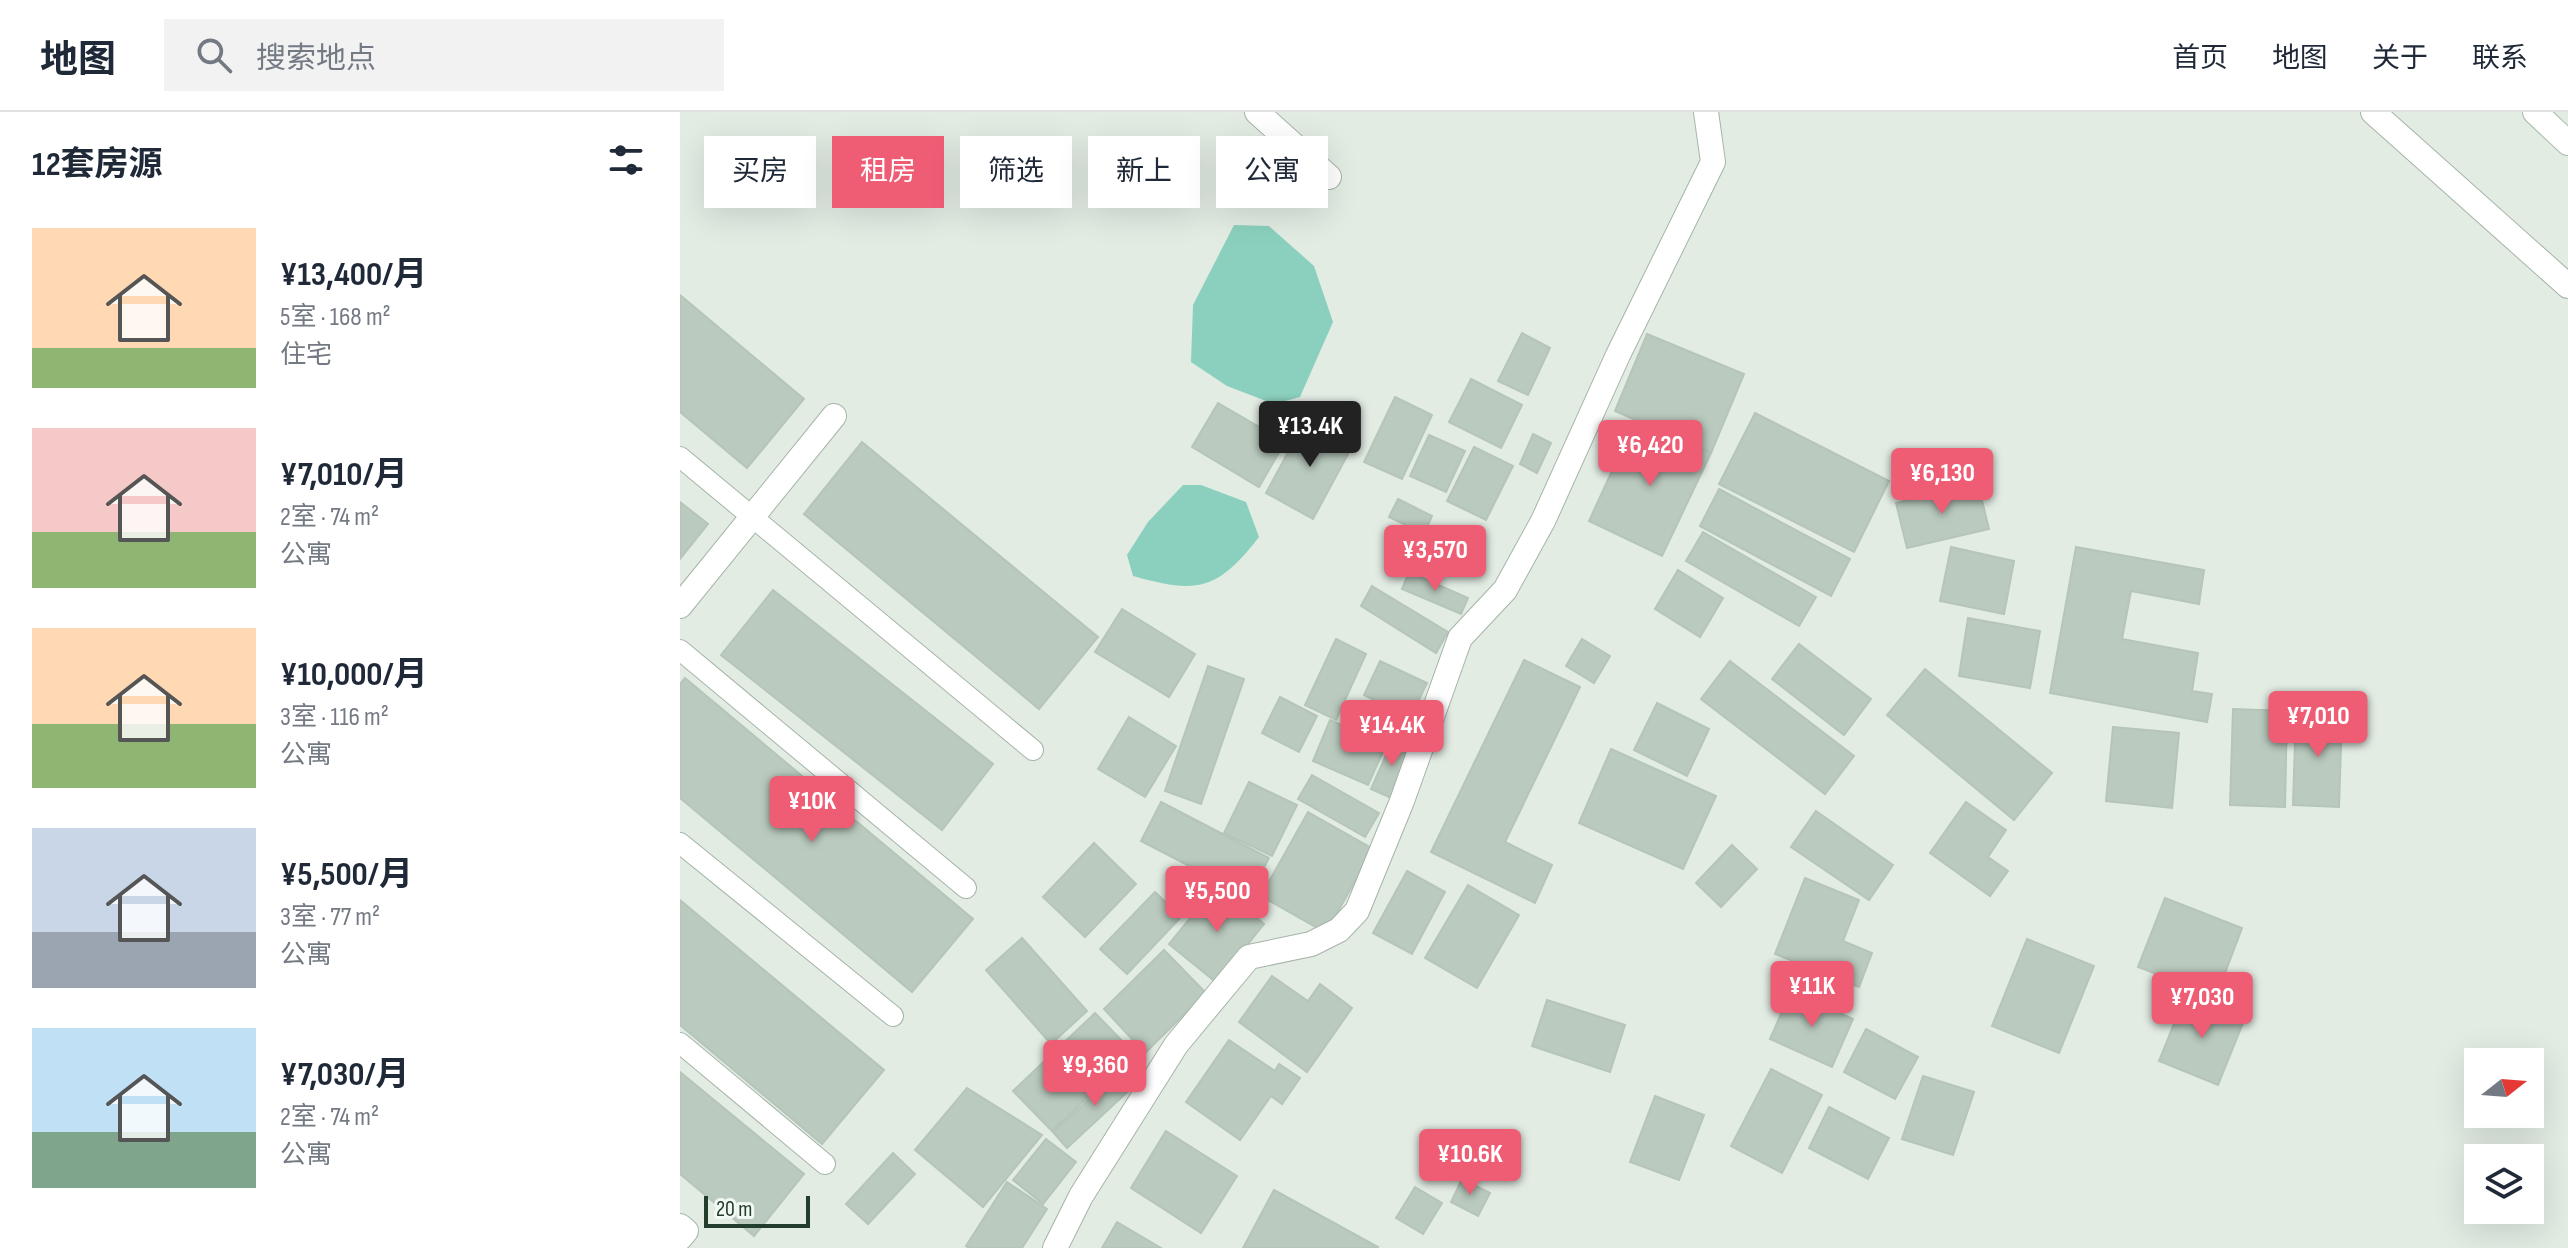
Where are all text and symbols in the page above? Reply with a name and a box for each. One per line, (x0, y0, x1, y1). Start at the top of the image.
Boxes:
search box (164, 19, 724, 91)
icon: search (192, 33, 236, 77)
text: 地图 (40, 38, 116, 83)
text: 搜索地点 (256, 41, 376, 77)
text: 首页 (2172, 42, 2228, 75)
text: 地图 (2272, 42, 2328, 75)
text: 关于 (2372, 42, 2428, 75)
text: 联系 (2472, 42, 2528, 75)
chip: 买房 (704, 136, 816, 208)
chip: 租房 (832, 136, 944, 208)
chip: 筛选 (960, 136, 1072, 208)
chip: 新上 (1088, 136, 1200, 208)
chip: 公寓 (1216, 136, 1328, 208)
icon: filters (604, 138, 648, 182)
text: 12套房源 (32, 144, 163, 185)
text: ¥13,400/月 (280, 254, 427, 295)
icon: home (96, 260, 192, 356)
text: 5室 · 168 m² (280, 302, 391, 333)
text: 住宅 (280, 340, 332, 371)
pin: ¥13.4K (1245, 401, 1375, 469)
text: ¥13.4K (1277, 411, 1343, 442)
pin: ¥6,420 (1585, 420, 1715, 488)
text: ¥6,420 (1616, 430, 1684, 461)
pin: ¥6,130 (1877, 448, 2007, 516)
text: ¥7,010/月 (280, 454, 408, 495)
text: ¥6,130 (1909, 458, 1975, 489)
icon: home (96, 460, 192, 556)
text: 2室 · 74 m² (280, 502, 379, 533)
pin: ¥3,570 (1370, 525, 1500, 593)
text: ¥3,570 (1402, 535, 1468, 566)
text: 公寓 (280, 540, 332, 571)
text: ¥10,000/月 (280, 654, 428, 695)
icon: home (96, 660, 192, 756)
pin: ¥7,010 (2253, 691, 2383, 759)
pin: ¥14.4K (1327, 700, 1457, 768)
text: ¥7,010 (2286, 701, 2350, 732)
text: 3室 · 116 m² (280, 702, 389, 733)
text: ¥14.4K (1359, 710, 1425, 741)
text: 公寓 (280, 740, 332, 771)
pin: ¥10K (765, 776, 859, 844)
text: ¥10K (788, 786, 836, 817)
text: ¥5,500/月 (280, 854, 413, 895)
icon: home (96, 860, 192, 956)
pin: ¥5,500 (1152, 866, 1282, 934)
text: ¥5,500 (1183, 876, 1251, 907)
text: 3室 · 77 m² (280, 902, 380, 933)
text: 公寓 (280, 940, 332, 971)
pin: ¥11K (1765, 961, 1859, 1029)
text: ¥11K (1789, 971, 1835, 1002)
pin: ¥7,030 (2137, 972, 2267, 1040)
text: ¥7,030 (2170, 982, 2234, 1013)
pin: ¥9,360 (1030, 1040, 1160, 1108)
north arrow (2464, 1048, 2544, 1128)
map controls (2464, 1048, 2544, 1224)
text: ¥9,360 (1061, 1050, 1129, 1081)
text: ¥7,030/月 (280, 1054, 410, 1095)
icon: home (96, 1060, 192, 1156)
text: 2室 · 74 m² (280, 1102, 379, 1133)
pin: ¥10.6K (1405, 1129, 1535, 1197)
text: ¥10.6K (1437, 1139, 1503, 1170)
text: 公寓 (280, 1140, 332, 1171)
button: layers (2464, 1144, 2544, 1224)
scale bar (704, 1192, 810, 1228)
text: 20 m (716, 1196, 753, 1223)

